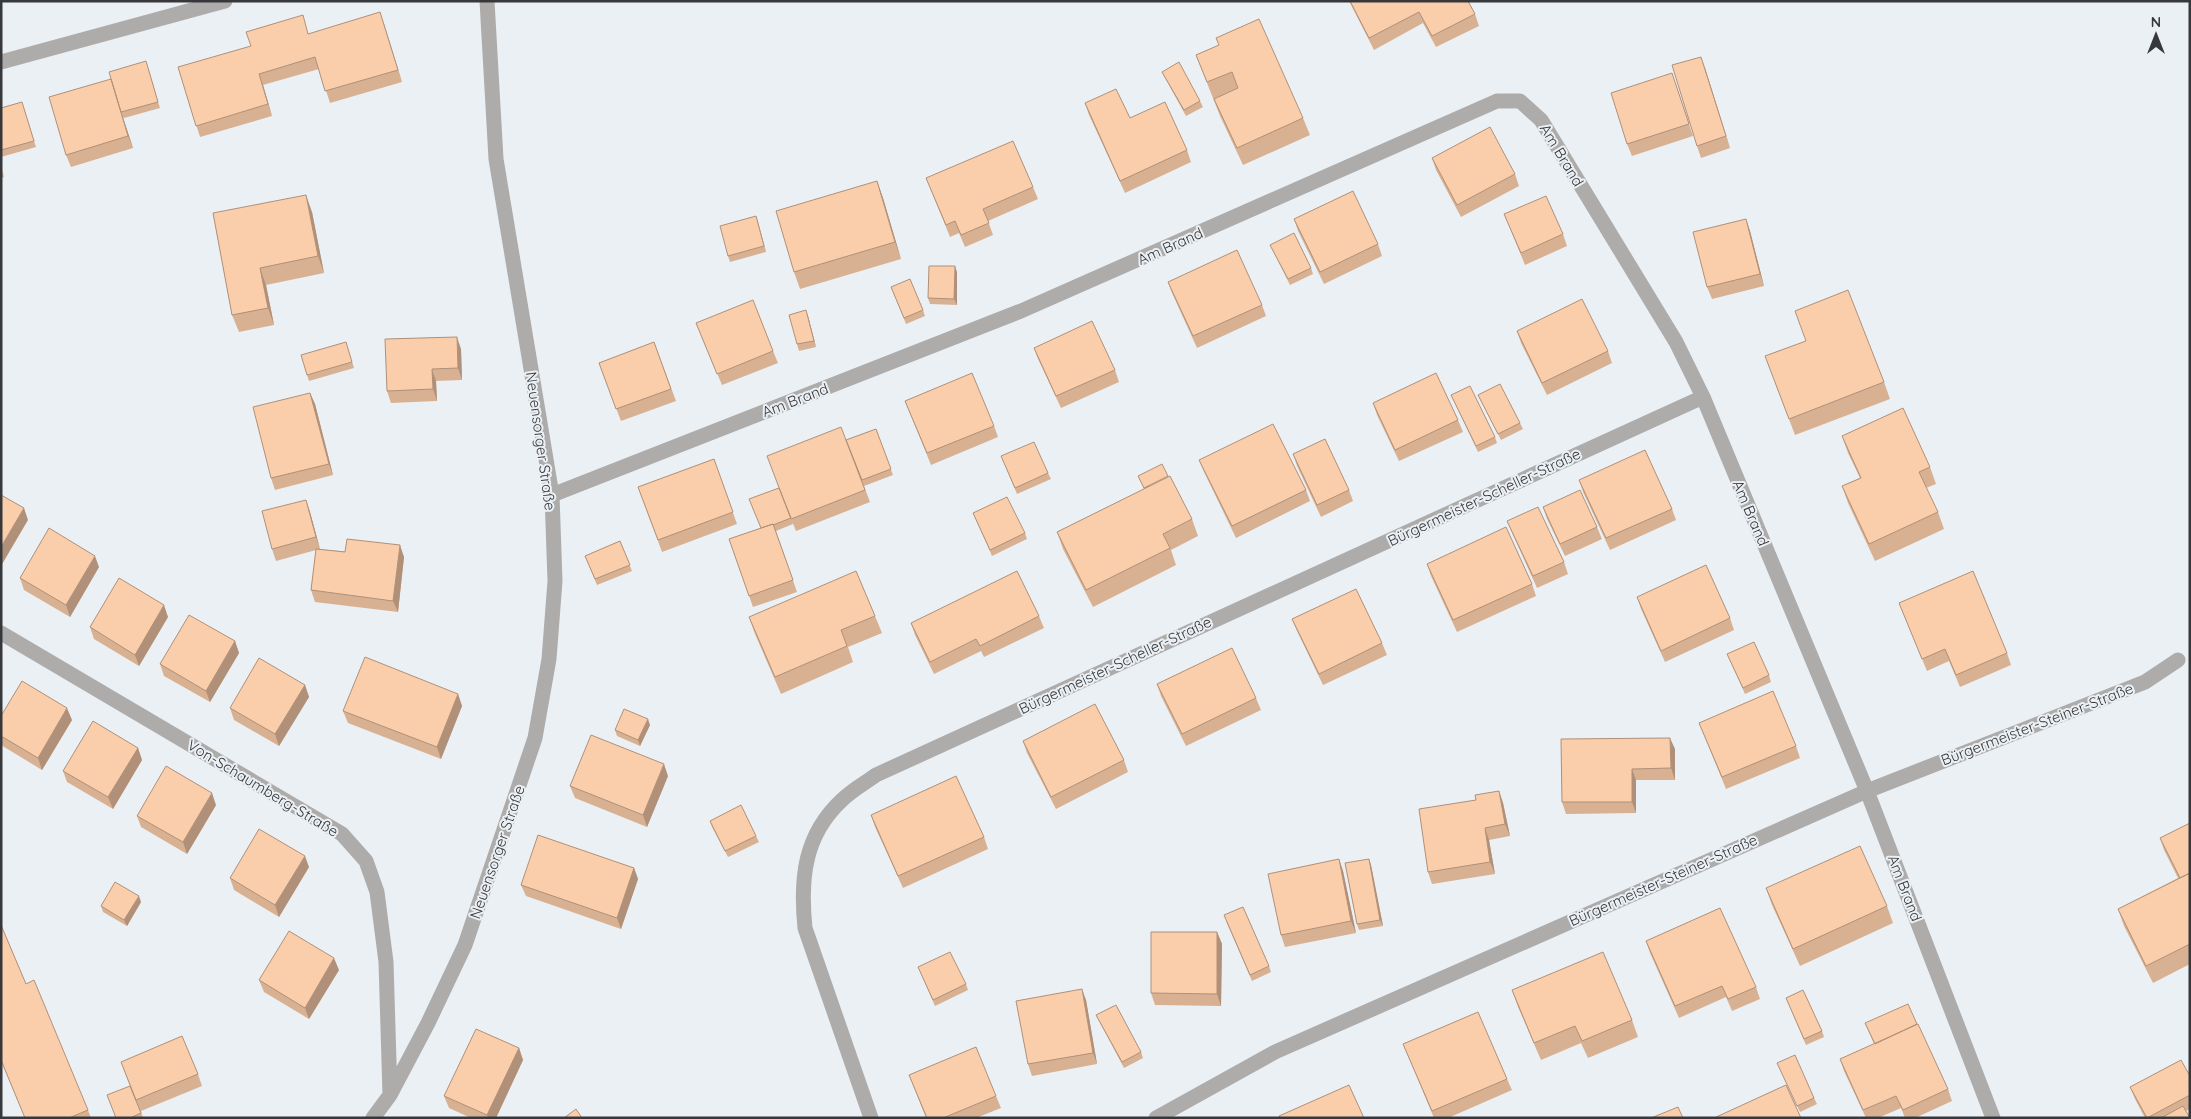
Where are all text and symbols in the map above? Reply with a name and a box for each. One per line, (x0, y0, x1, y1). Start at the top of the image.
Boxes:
north arrow (2131, 10, 2181, 60)
text: N (2151, 13, 2161, 31)
street label: Am Brand (1536, 120, 1588, 190)
street label: Am Brand (1134, 223, 1206, 269)
street label: Neuensorger Straße (522, 370, 560, 512)
street label: Am Brand (759, 379, 831, 421)
street label: Bürgermeister-Scheller-Straße (1385, 444, 1583, 550)
street label: Am Brand (1729, 477, 1773, 549)
street label: Bürgermeister-Scheller-Straße (1016, 612, 1214, 718)
street label: Bürgermeister-Steiner-Straße (1938, 679, 2136, 769)
street label: Von-Schaumberg-Straße (184, 735, 342, 841)
street label: Neuensorger Straße (465, 783, 529, 921)
street label: Bürgermeister-Steiner-Straße (1566, 830, 1760, 930)
street label: Am Brand (1884, 852, 1926, 924)

